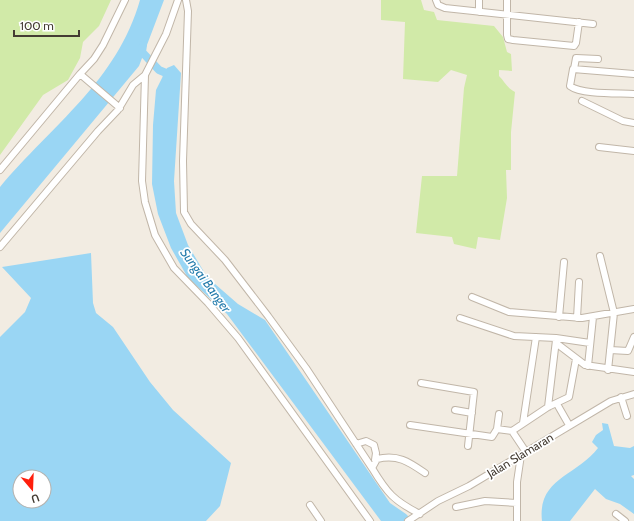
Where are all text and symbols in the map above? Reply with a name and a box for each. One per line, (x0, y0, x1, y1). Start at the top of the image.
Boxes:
scale bar (14, 12, 79, 38)
text: 100 m (20, 18, 54, 33)
water label: Sungai Banger (177, 245, 235, 316)
street label: Jalan Slamaran (483, 429, 556, 481)
north arrow (12, 469, 52, 509)
text: U (29, 491, 41, 506)

